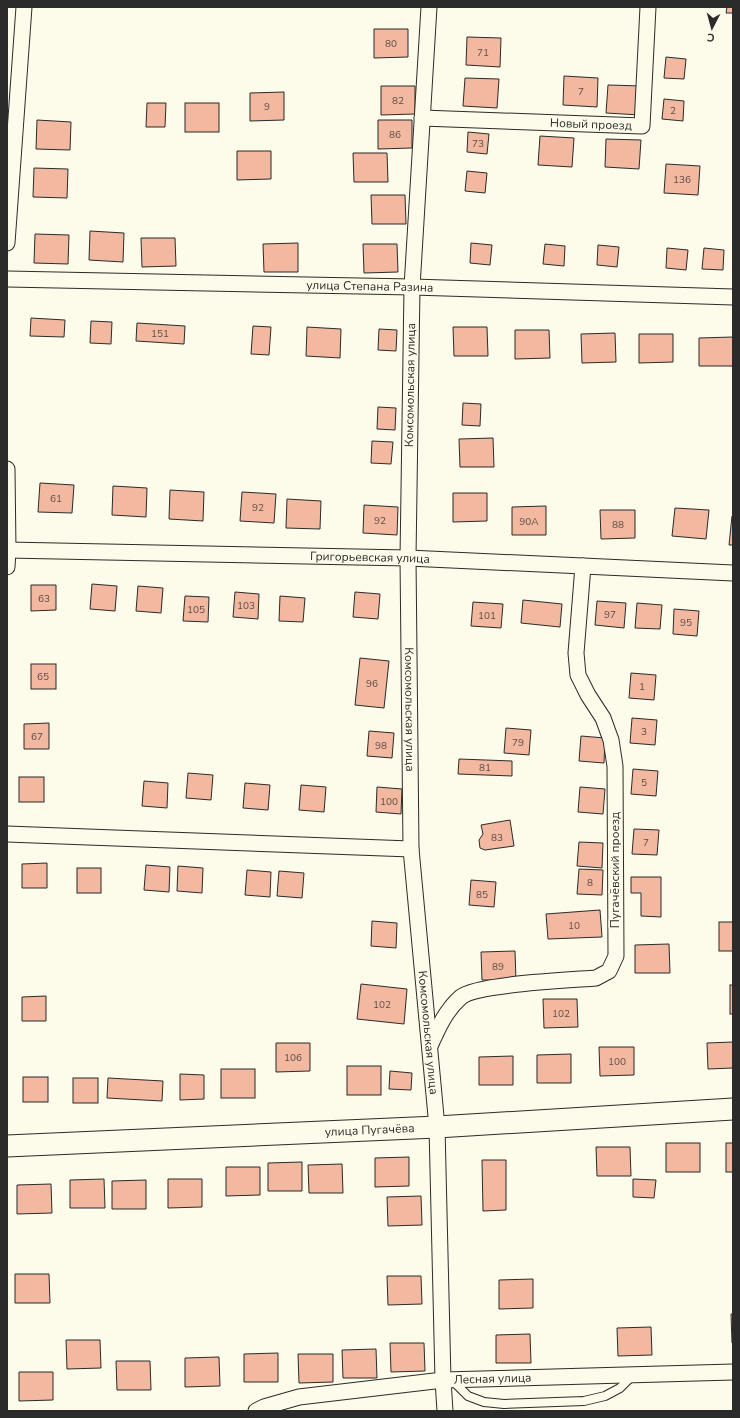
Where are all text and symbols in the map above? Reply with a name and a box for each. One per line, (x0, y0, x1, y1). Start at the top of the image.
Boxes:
north arrow (692, 8, 732, 48)
text: С (706, 30, 716, 45)
house number: 80 (385, 37, 397, 51)
house number: 71 (477, 46, 489, 60)
house number: 7 (578, 85, 584, 99)
house number: 82 (392, 94, 404, 108)
house number: 9 (264, 100, 270, 114)
house number: 2 (670, 104, 676, 118)
street label: Новый проезд (550, 115, 632, 134)
house number: 86 (389, 128, 401, 142)
house number: 73 (472, 137, 484, 151)
house number: 136 (673, 173, 691, 187)
street label: улица Степана Разина (306, 277, 434, 296)
street label: Комсомольская улица (401, 323, 419, 447)
house number: 151 (151, 327, 169, 341)
house number: 61 (50, 492, 62, 506)
house number: 92 (252, 501, 264, 515)
house number: 92 (374, 514, 386, 528)
house number: 90А (519, 515, 539, 529)
house number: 88 (612, 518, 624, 532)
street label: Григорьевская улица (310, 548, 430, 567)
house number: 63 (38, 592, 50, 606)
house number: 103 (237, 599, 255, 613)
house number: 105 (187, 603, 205, 617)
house number: 97 (604, 608, 616, 622)
house number: 101 (478, 609, 496, 623)
house number: 95 (680, 616, 692, 630)
street label: Комсомольская улица (401, 647, 418, 772)
house number: 65 (37, 670, 49, 684)
house number: 96 (366, 677, 378, 691)
house number: 1 (639, 680, 645, 694)
house number: 3 (641, 725, 647, 739)
house number: 67 (31, 730, 43, 744)
house number: 79 (512, 736, 524, 750)
house number: 98 (375, 739, 387, 753)
house number: 81 (479, 761, 491, 775)
house number: 5 (641, 776, 647, 790)
house number: 100 (380, 795, 398, 809)
street label: Пугачёвский проезд (607, 812, 623, 928)
house number: 83 (491, 831, 503, 845)
house number: 7 (643, 836, 649, 850)
house number: 8 (587, 876, 593, 890)
house number: 85 (476, 888, 488, 902)
house number: 10 (568, 919, 580, 933)
house number: 89 (492, 960, 504, 974)
street label: Комсомольская улица (414, 970, 442, 1095)
house number: 102 (373, 998, 391, 1012)
house number: 102 (552, 1007, 570, 1021)
house number: 106 (284, 1051, 302, 1065)
house number: 100 (608, 1055, 626, 1069)
street label: улица Пугачёва (324, 1120, 415, 1140)
street label: Лесная улица (454, 1370, 532, 1388)

